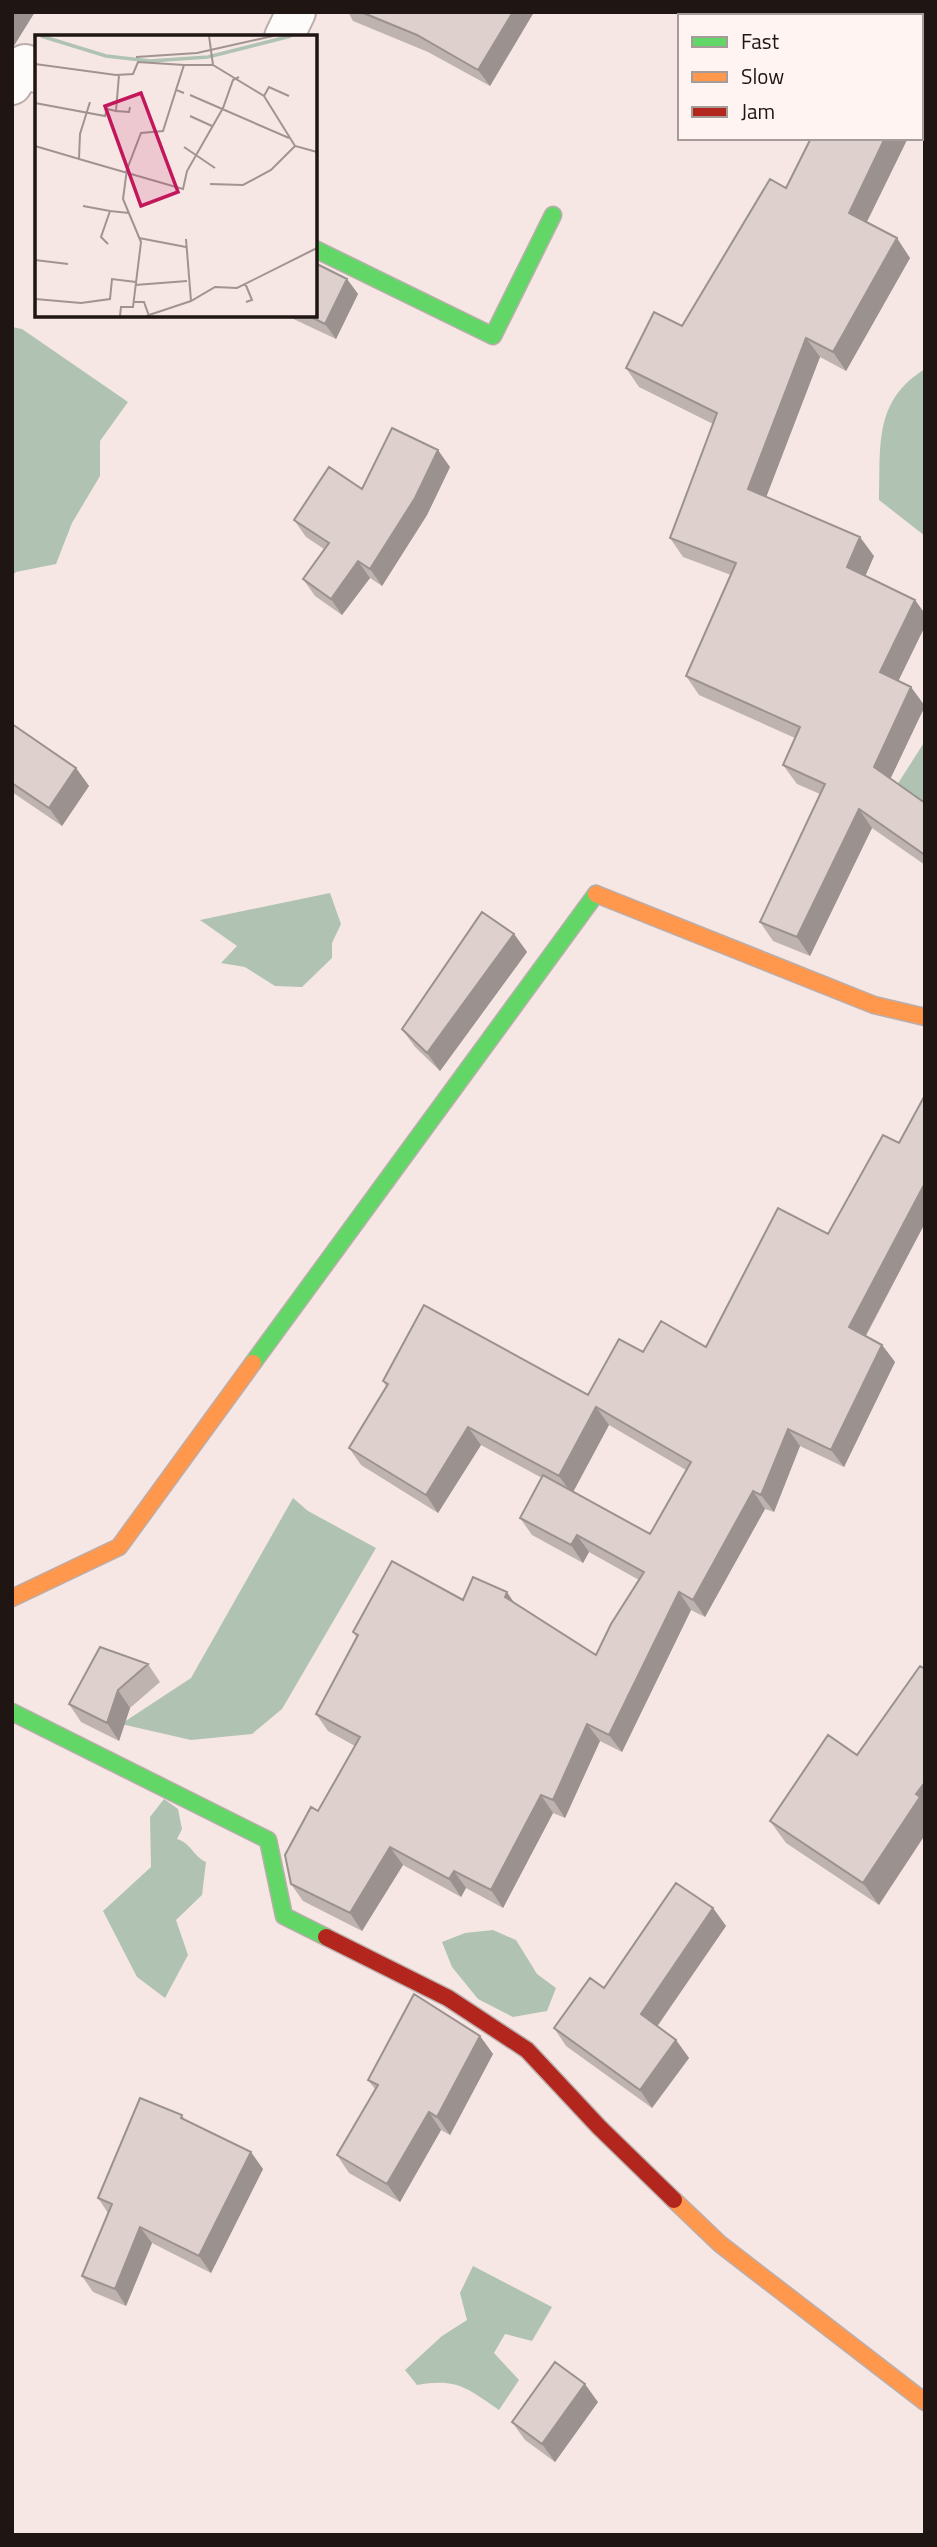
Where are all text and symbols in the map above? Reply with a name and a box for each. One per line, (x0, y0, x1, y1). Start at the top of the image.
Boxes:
legend (678, 14, 923, 140)
text: Fast (741, 25, 780, 57)
inset map (35, 35, 317, 317)
text: Slow (741, 60, 784, 92)
text: Jam (741, 95, 775, 127)

